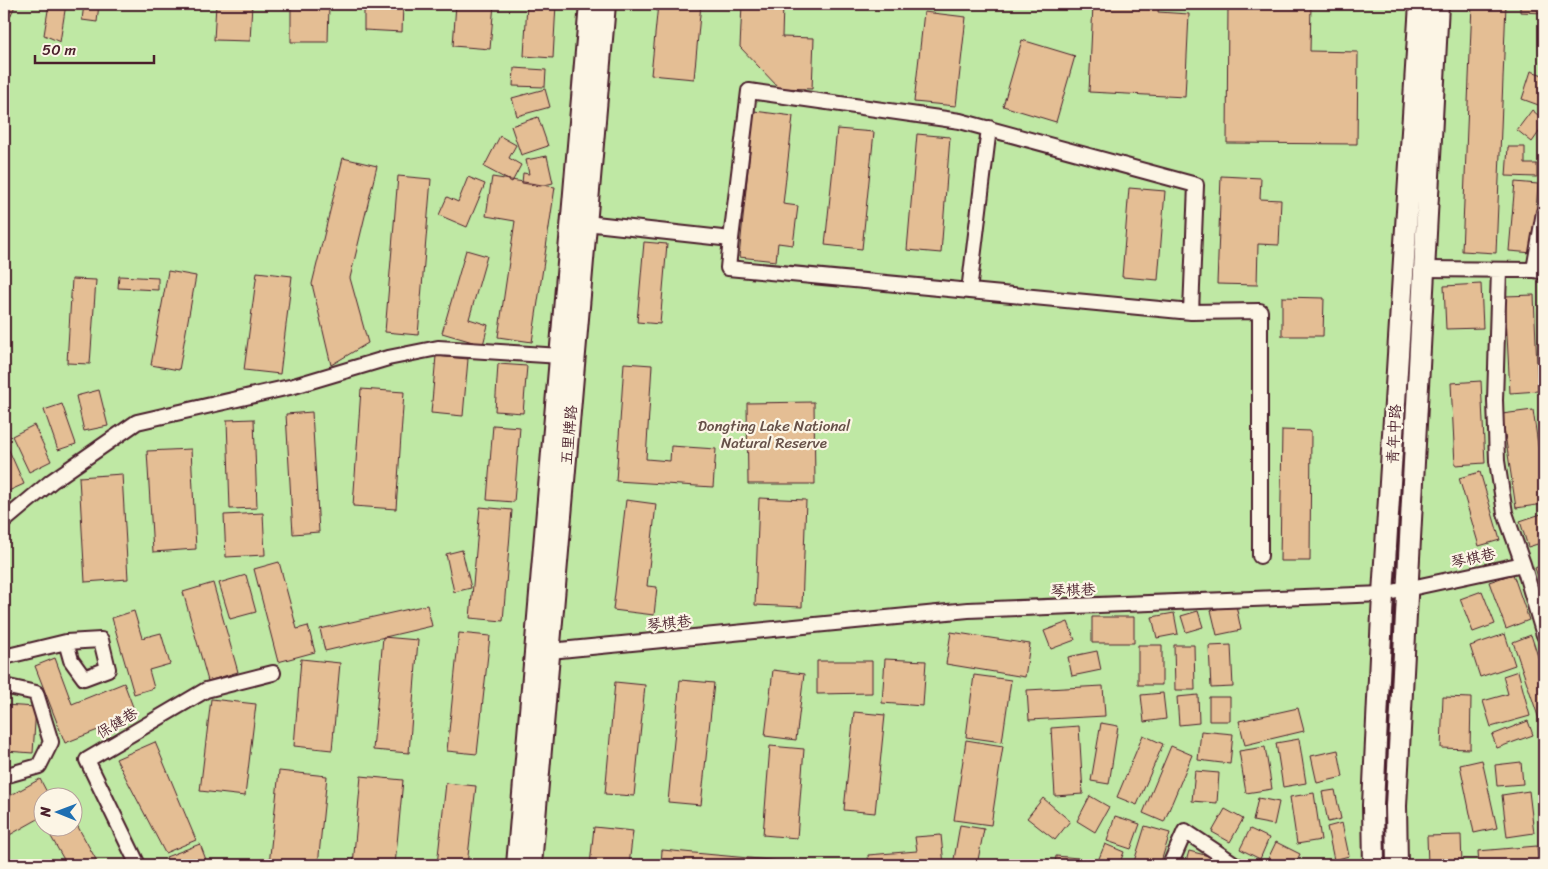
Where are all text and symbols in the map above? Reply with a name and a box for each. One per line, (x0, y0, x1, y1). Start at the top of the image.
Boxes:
scale bar (35, 32, 154, 64)
text: 50 m (42, 37, 77, 63)
street label: 青年中路 (1379, 403, 1409, 465)
street label: 五里牌路 (553, 404, 585, 466)
park label: Dongting Lake National Natural Reserve (698, 413, 851, 456)
street label: 琴棋巷 (1448, 541, 1498, 575)
street label: 琴棋巷 (1050, 576, 1096, 604)
street label: 琴棋巷 (645, 608, 693, 638)
street label: 保健巷 (91, 700, 143, 746)
north arrow (32, 786, 82, 836)
text: N (33, 806, 58, 818)

